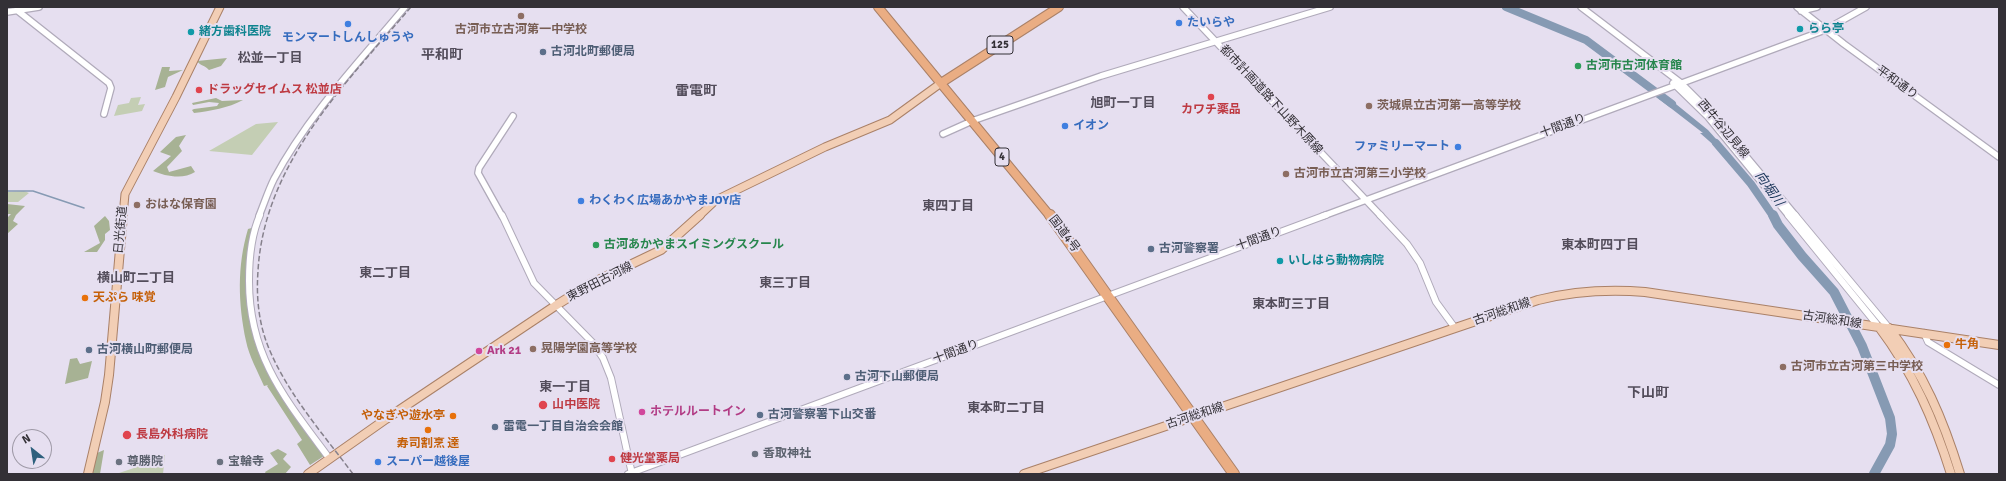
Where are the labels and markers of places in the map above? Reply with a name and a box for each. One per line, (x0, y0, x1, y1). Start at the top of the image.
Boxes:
marker: 古河市立古河第一中学校 (516, 11, 526, 21)
place label: たいらや (1187, 16, 1235, 30)
marker: たいらや (1174, 18, 1184, 28)
marker: モンマートしんしゅうや (343, 19, 353, 29)
place label: らら亭 (1808, 22, 1844, 36)
place label: 古河市立古河第一中学校 (455, 23, 587, 37)
marker: らら亭 (1795, 24, 1805, 34)
place label: 緒方歯科医院 (199, 25, 271, 39)
marker: 緒方歯科医院 (186, 27, 196, 37)
place label: モンマートしんしゅうや (282, 31, 414, 45)
place label: 古河北町郵便局 (551, 45, 635, 59)
marker: 古河北町郵便局 (538, 47, 548, 57)
place label: 古河市古河体育館 (1586, 59, 1682, 73)
marker: 古河市古河体育館 (1573, 61, 1583, 71)
place label: ドラッグセイムス 松並店 (207, 83, 342, 97)
marker: ドラッグセイムス 松並店 (194, 85, 204, 95)
marker: カワチ薬品 (1206, 92, 1216, 102)
place label: 茨城県立古河第一高等学校 (1377, 99, 1521, 113)
marker: 茨城県立古河第一高等学校 (1364, 101, 1374, 111)
place label: カワチ薬品 (1181, 103, 1241, 117)
place label: イオン (1073, 119, 1109, 133)
marker: イオン (1060, 121, 1070, 131)
place label: ファミリーマート (1354, 140, 1450, 154)
marker: ファミリーマート (1453, 142, 1463, 152)
place label: 古河市立古河第三小学校 (1294, 167, 1426, 181)
marker: 古河市立古河第三小学校 (1281, 169, 1291, 179)
place label: わくわく広場あかやまJOY店 (589, 194, 741, 208)
marker: わくわく広場あかやまJOY店 (576, 196, 586, 206)
place label: おはな保育園 (145, 198, 217, 212)
marker: おはな保育園 (132, 200, 142, 210)
place label: 古河あかやまスイミングスクール (604, 238, 784, 252)
marker: 古河あかやまスイミングスクール (591, 240, 601, 250)
place label: 古河警察署 (1159, 242, 1219, 256)
marker: 古河警察署 (1146, 244, 1156, 254)
place label: いしはら動物病院 (1288, 254, 1384, 268)
marker: いしはら動物病院 (1275, 256, 1285, 266)
place label: 天ぷら 味覚 (93, 291, 156, 305)
marker: 天ぷら 味覚 (80, 293, 90, 303)
place label: 牛角 (1955, 338, 1979, 352)
marker: 牛角 (1942, 340, 1952, 350)
place label: 晃陽学園高等学校 (541, 342, 637, 356)
place label: 古河横山町郵便局 (97, 343, 193, 357)
place label: Ark 21 (487, 344, 521, 358)
marker: 晃陽学園高等学校 (528, 344, 538, 354)
marker: 古河横山町郵便局 (84, 345, 94, 355)
marker: Ark 21 (474, 346, 484, 356)
place label: 古河市立古河第三中学校 (1791, 360, 1923, 374)
marker: 古河市立古河第三中学校 (1778, 362, 1788, 372)
place label: 古河下山郵便局 (855, 370, 939, 384)
marker: 古河下山郵便局 (842, 372, 852, 382)
place label: 山中医院 (552, 398, 600, 412)
marker: 山中医院 (537, 399, 549, 411)
place label: ホテルルートイン (650, 405, 746, 419)
marker: ホテルルートイン (637, 407, 647, 417)
place label: 古河警察署下山交番 (768, 408, 876, 422)
place label: やなぎや遊水亭 (361, 409, 445, 423)
marker: 古河警察署下山交番 (755, 410, 765, 420)
marker: やなぎや遊水亭 (448, 411, 458, 421)
place label: 雷電一丁目自治会会館 (503, 420, 623, 434)
marker: 雷電一丁目自治会会館 (490, 422, 500, 432)
marker: 寿司割烹 達 (423, 425, 433, 435)
place label: 長島外科病院 (136, 428, 208, 442)
marker: 長島外科病院 (121, 429, 133, 441)
place label: 寿司割烹 達 (397, 437, 459, 451)
place label: 香取神社 (763, 447, 811, 461)
marker: 香取神社 (750, 449, 760, 459)
place label: 健光堂薬局 (620, 452, 680, 466)
marker: 健光堂薬局 (607, 454, 617, 464)
place label: 尊勝院 (127, 455, 163, 469)
place label: 宝輪寺 (228, 455, 264, 469)
place label: スーパー越後屋 (386, 455, 470, 469)
marker: 尊勝院 (114, 457, 124, 467)
marker: 宝輪寺 (215, 457, 225, 467)
marker: スーパー越後屋 (373, 457, 383, 467)

